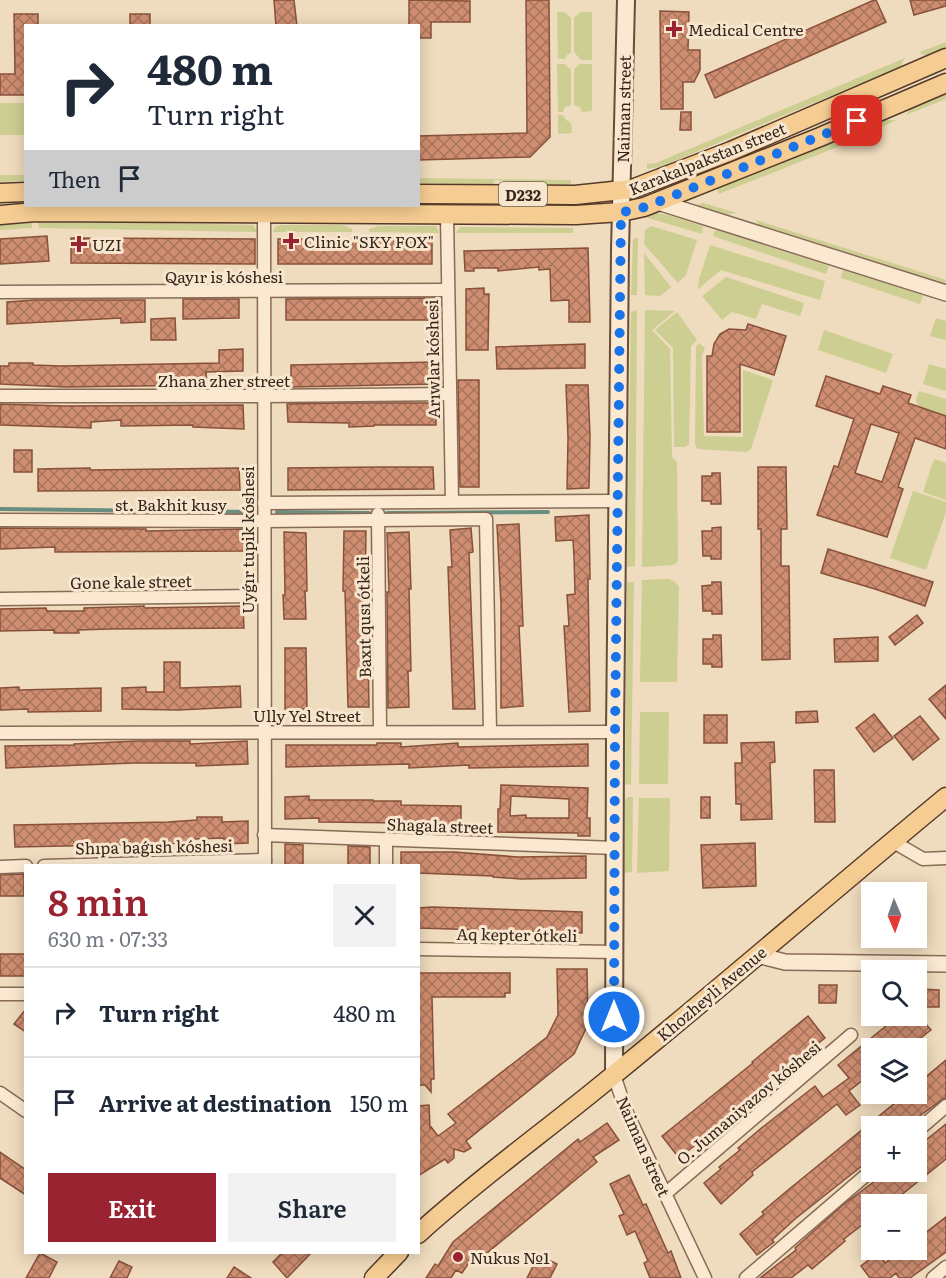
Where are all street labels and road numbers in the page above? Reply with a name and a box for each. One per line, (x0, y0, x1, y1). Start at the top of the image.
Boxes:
street label: Naiman street (610, 54, 636, 163)
street label: Karakalpakstan street (625, 115, 790, 200)
road number: D232 (499, 182, 547, 206)
street label: Qayır is kóshesi (165, 264, 283, 288)
street label: Arıwlar kóshesi (419, 299, 445, 419)
street label: Zhana zher street (158, 368, 291, 392)
street label: Uyǵır tupik kóshesi (235, 466, 259, 614)
street label: st. Bakhit kusy (115, 492, 228, 516)
street label: Baxıt qusı ótkeli (350, 556, 376, 678)
street label: Gone kale street (70, 568, 193, 594)
street label: Ully Yel Street (253, 703, 361, 727)
street label: Shagala street (386, 811, 494, 839)
street label: Shıpa baǵısh kóshesi (75, 833, 233, 859)
street label: Aq kepter ótkeli (456, 921, 578, 947)
street label: Khozheyli Avenue (651, 940, 771, 1046)
street label: O. Jumaniyazov kóshesi (670, 1034, 826, 1170)
street label: Naiman street (611, 1092, 677, 1201)

